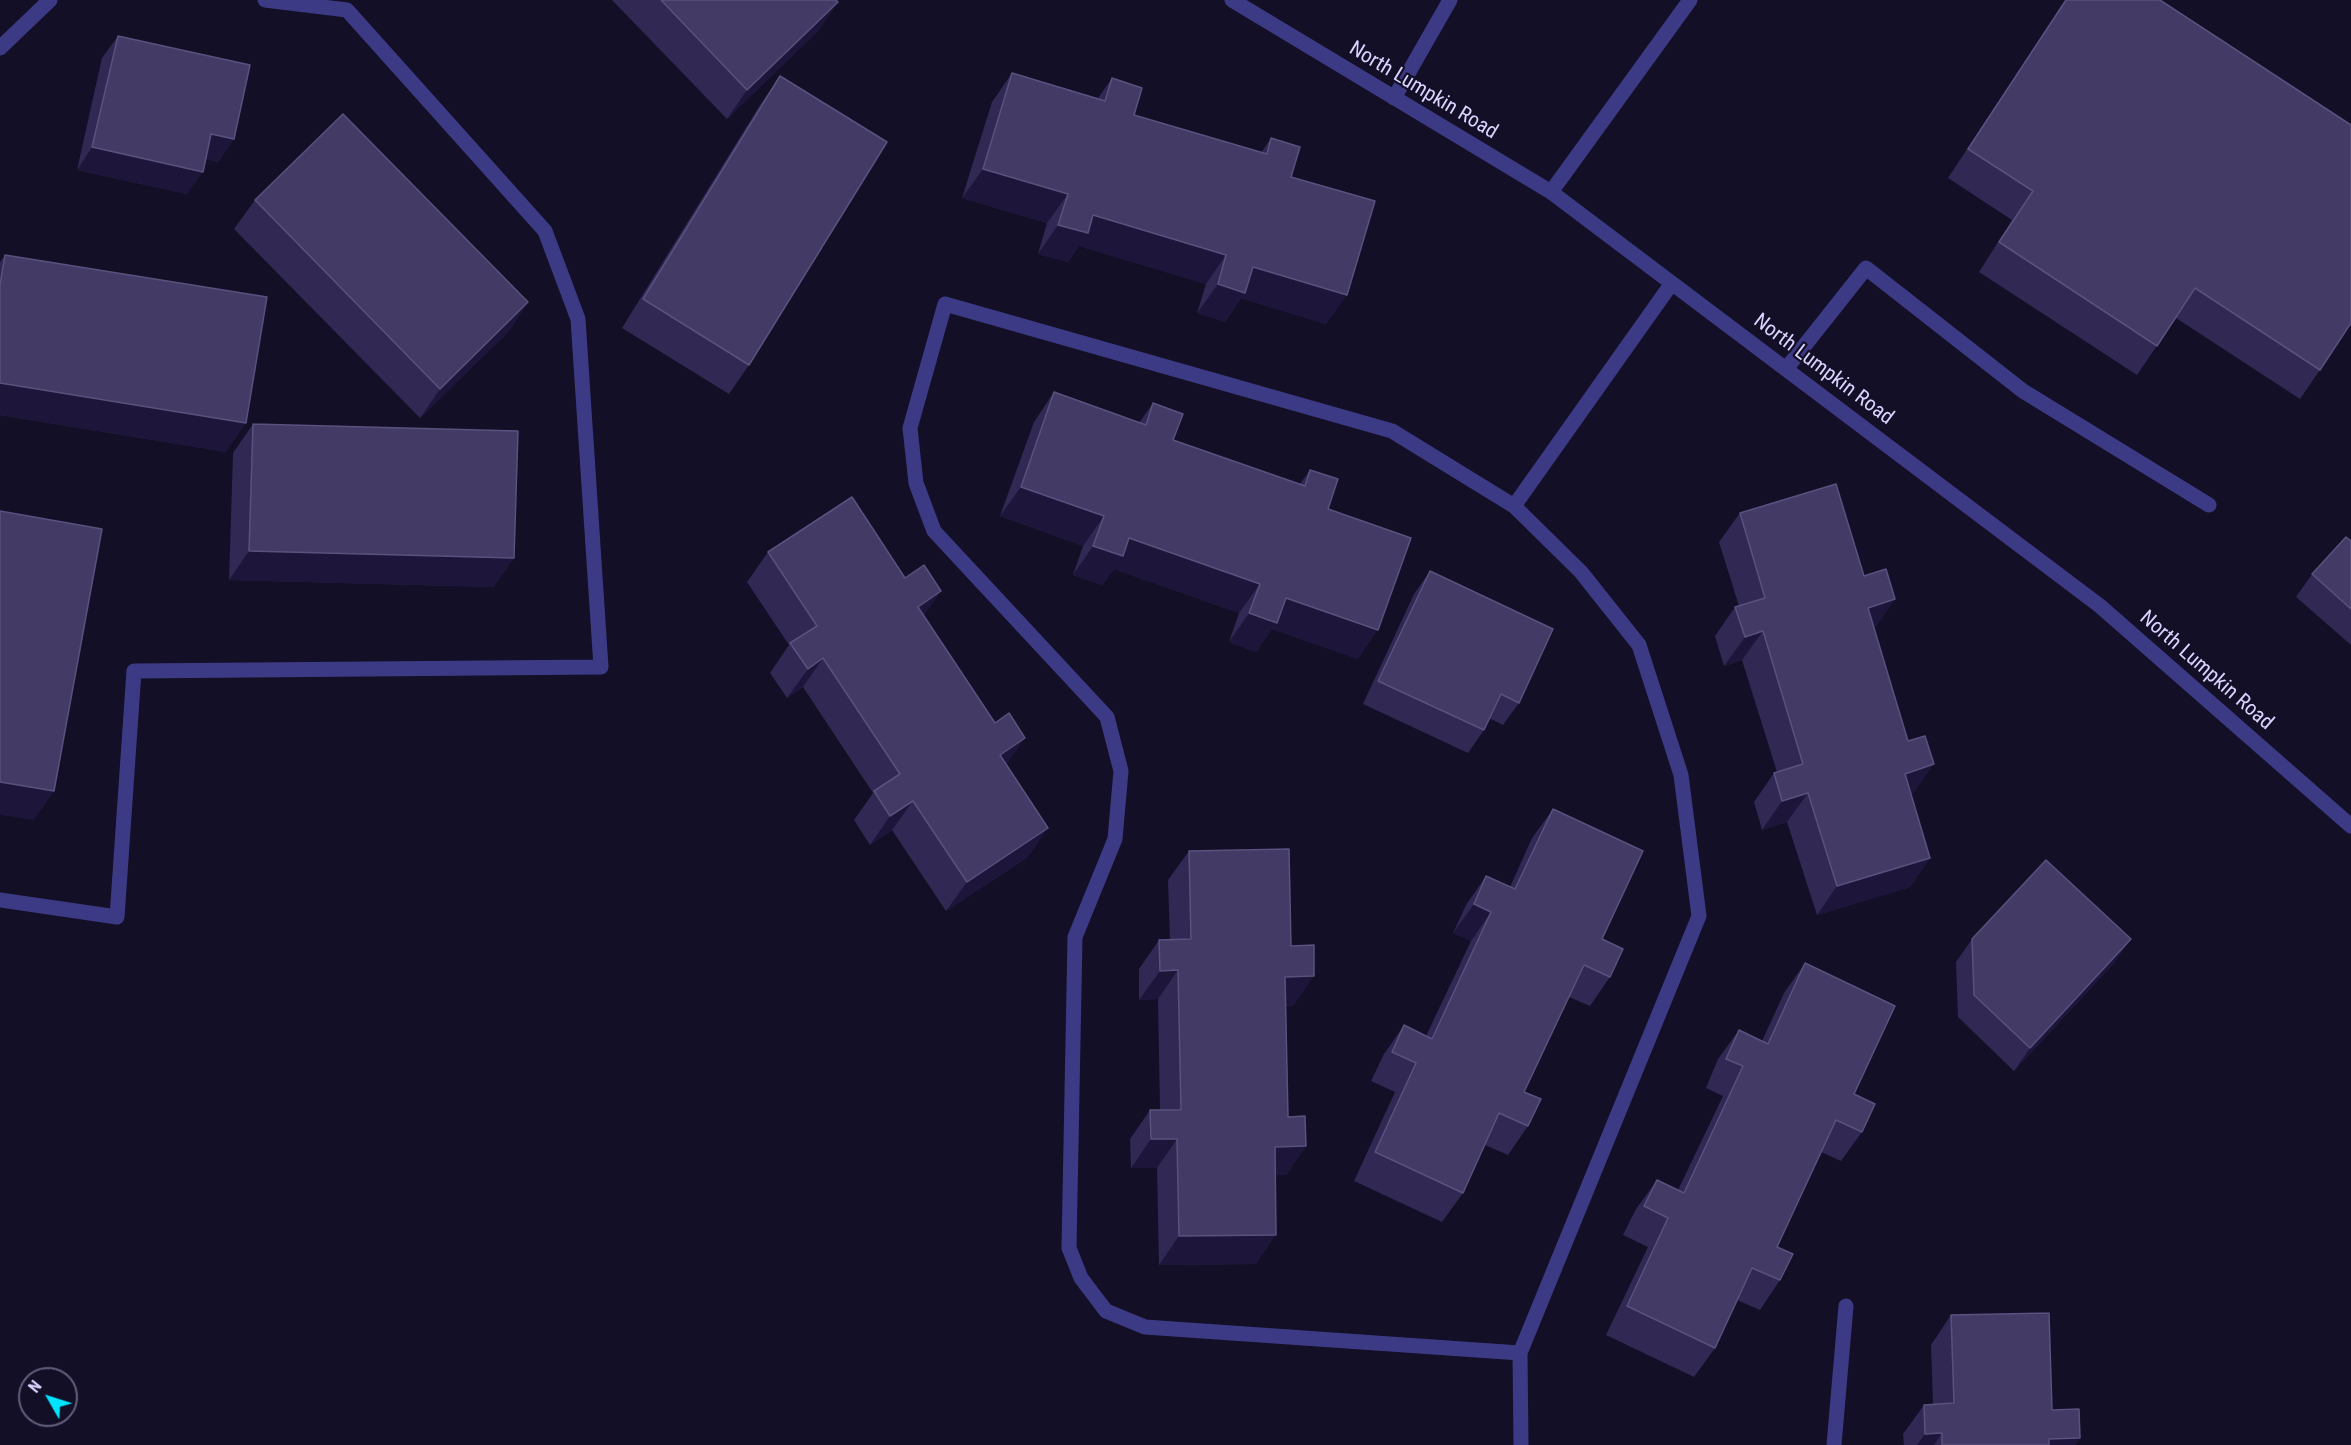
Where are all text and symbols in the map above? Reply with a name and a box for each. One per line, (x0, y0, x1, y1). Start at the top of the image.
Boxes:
street label: North Lumpkin Road (1344, 37, 1502, 145)
street label: North Lumpkin Road (1748, 309, 1898, 431)
street label: North Lumpkin Road (2134, 606, 2278, 736)
north arrow (18, 1367, 78, 1427)
text: N (25, 1377, 46, 1396)

